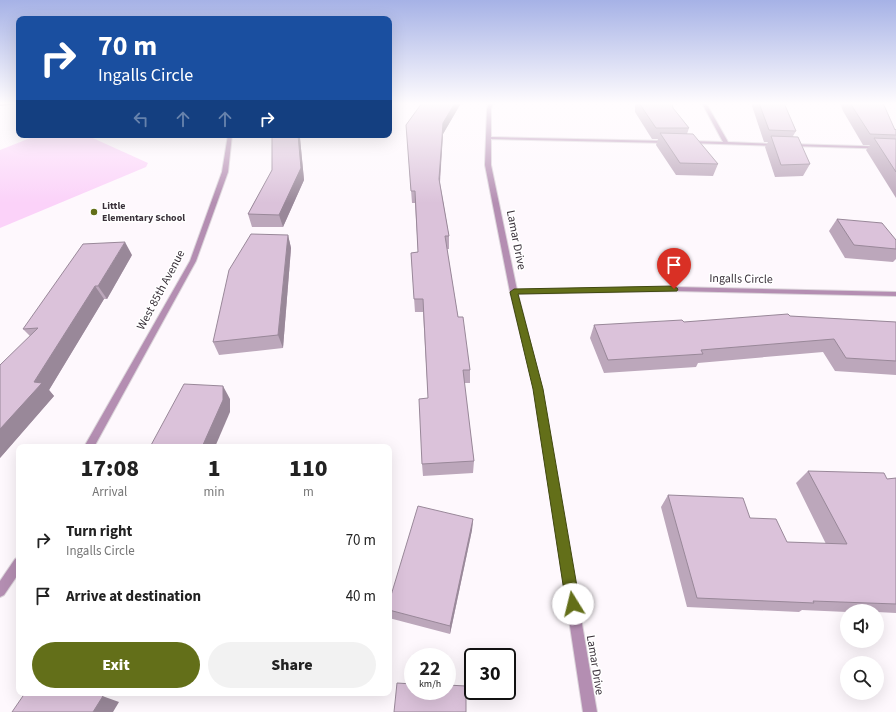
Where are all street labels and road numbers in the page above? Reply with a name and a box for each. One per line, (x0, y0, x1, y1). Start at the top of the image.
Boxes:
street label: Lamar Drive (502, 209, 530, 271)
street label: West 85th Avenue (133, 247, 189, 333)
street label: Ingalls Circle (709, 270, 773, 288)
street label: Lamar Drive (582, 634, 608, 696)

